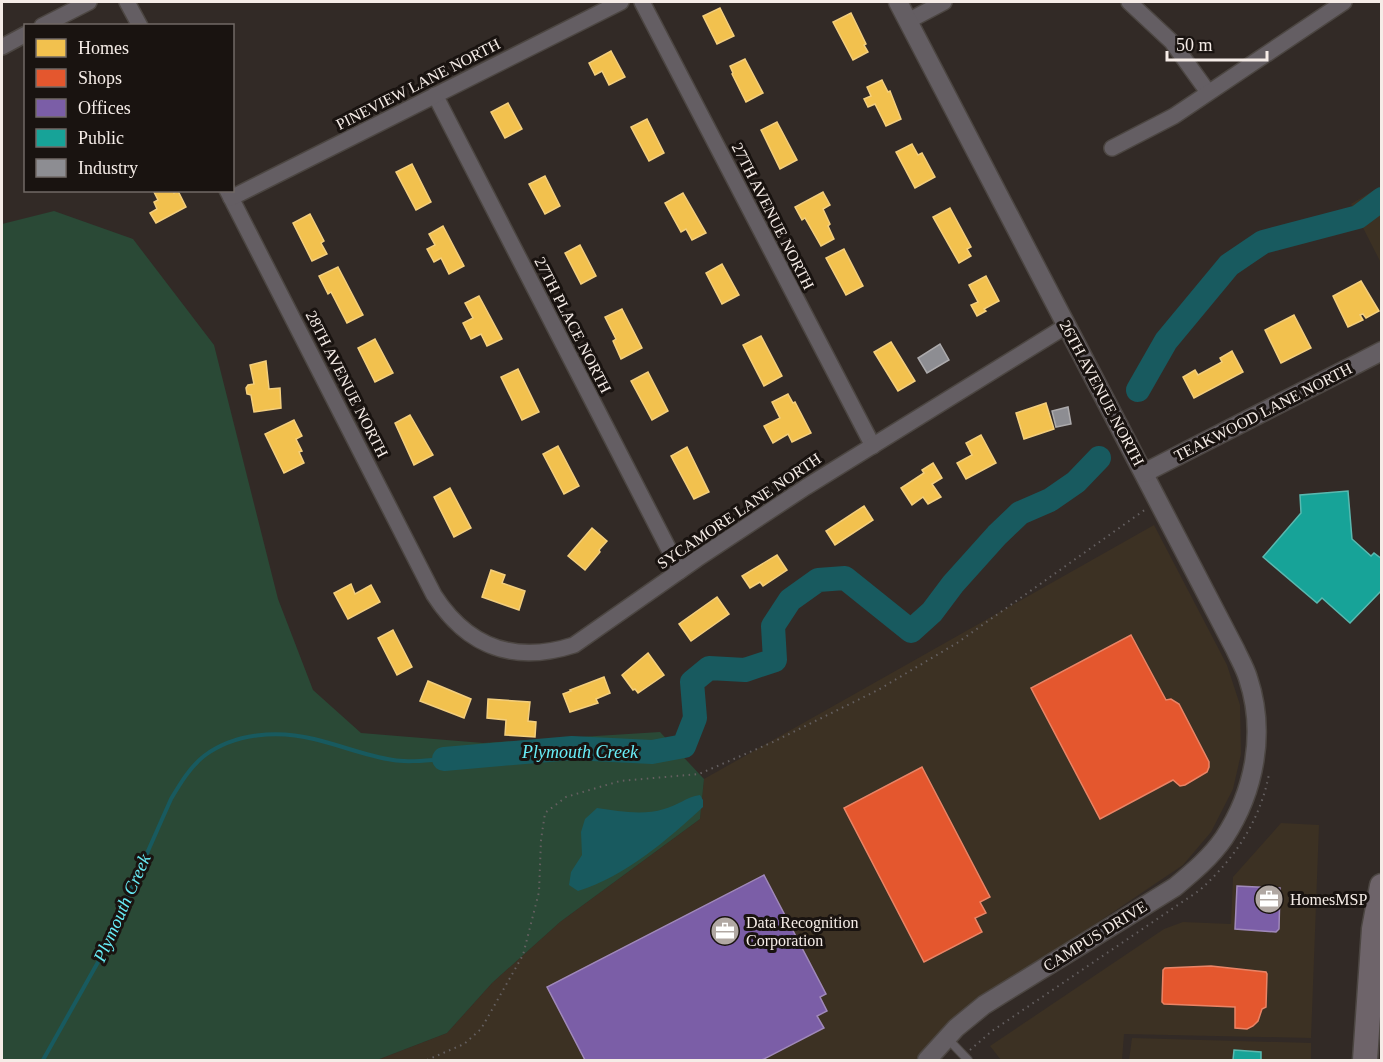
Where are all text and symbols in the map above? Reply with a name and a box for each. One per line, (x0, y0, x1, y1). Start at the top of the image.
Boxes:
legend (24, 24, 234, 192)
scale bar (1167, 24, 1268, 62)
street label: PINEVIEW LANE NORTH (333, 35, 503, 133)
text: 50 m (1176, 35, 1213, 55)
text: Homes (78, 38, 129, 58)
text: Shops (78, 68, 122, 88)
text: Offices (78, 98, 131, 118)
text: Public (78, 128, 124, 148)
street label: 27TH AVENUE NORTH (729, 140, 818, 293)
text: Industry (78, 158, 138, 178)
street label: 27TH PLACE NORTH (531, 254, 615, 396)
street label: 28TH AVENUE NORTH (303, 308, 392, 461)
street label: 26TH AVENUE NORTH (1056, 317, 1148, 469)
street label: TEAKWOOD LANE NORTH (1171, 359, 1355, 464)
street label: SYCAMORE LANE NORTH (654, 450, 824, 572)
water label: Plymouth Creek (521, 742, 639, 762)
water label: Plymouth Creek (89, 850, 155, 966)
office icon: HomesMSP (1253, 883, 1285, 915)
place label: HomesMSP (1290, 891, 1367, 908)
street label: CAMPUS DRIVE (1040, 897, 1150, 975)
place label: Data Recognition Corporation (746, 914, 858, 950)
office icon: Data Recognition Corporation (709, 915, 741, 947)

